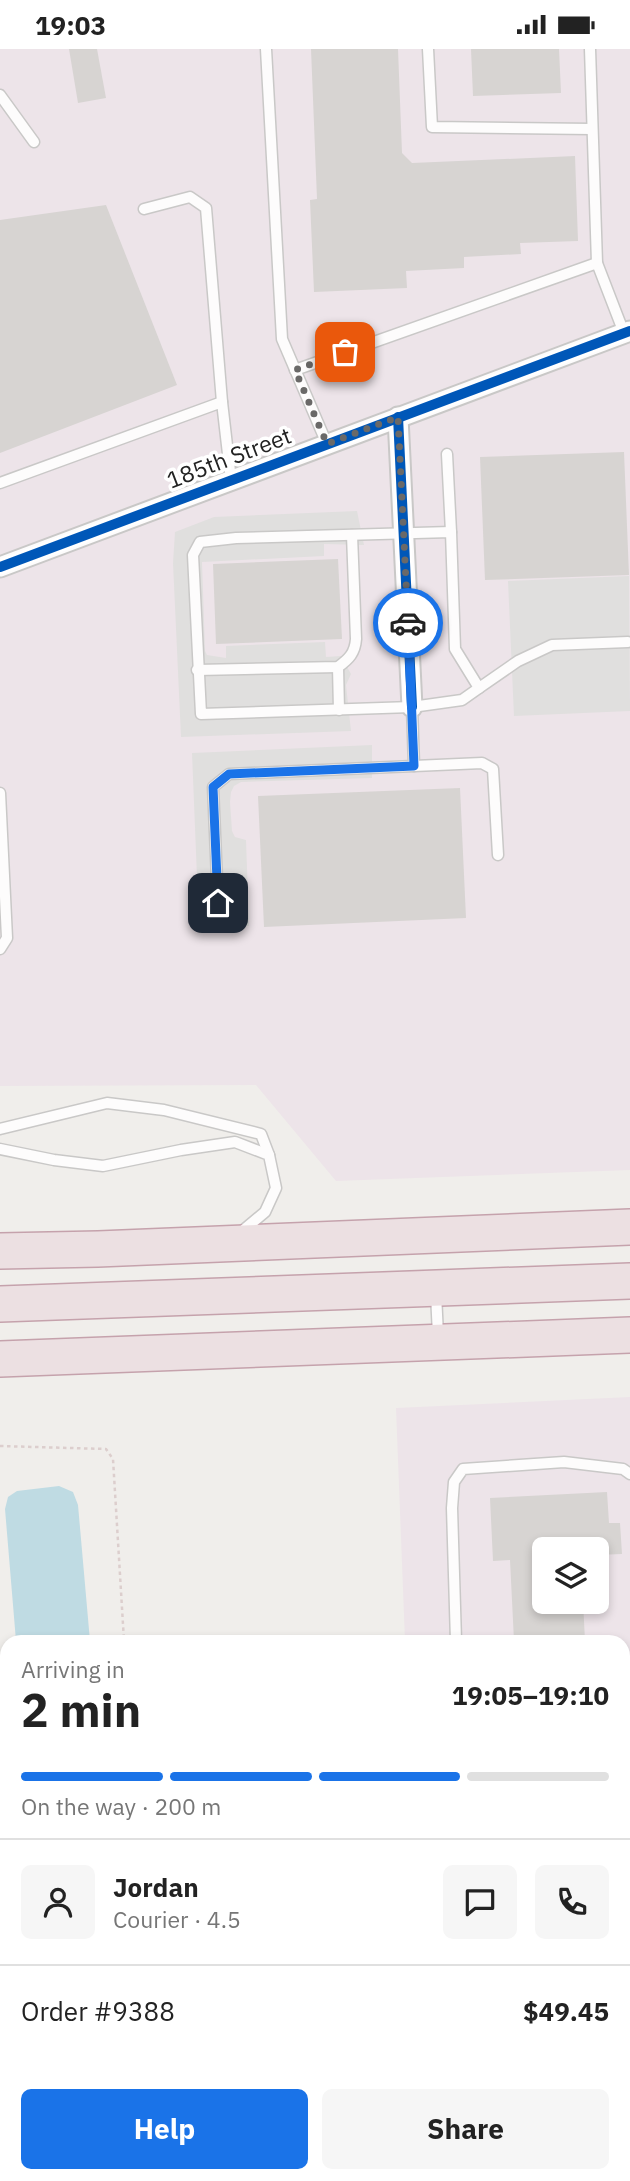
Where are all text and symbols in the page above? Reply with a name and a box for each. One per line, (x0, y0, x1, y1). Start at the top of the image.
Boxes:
text: 19:03 (35, 8, 106, 42)
pin (315, 322, 375, 382)
icon: bag (326, 333, 364, 371)
street label: 185th Street (162, 420, 295, 495)
courier (373, 588, 443, 658)
icon: car (389, 604, 427, 642)
pin (188, 873, 248, 933)
icon: home (199, 884, 237, 922)
map controls (532, 1537, 609, 1614)
button: layers (532, 1537, 609, 1614)
text: Arriving in (21, 1654, 125, 1684)
text: 19:05–19:10 (452, 1678, 609, 1712)
text: 2 min (21, 1680, 141, 1740)
text: On the way · 200 m (21, 1791, 221, 1821)
button: person (21, 1865, 95, 1939)
button: chat (443, 1865, 517, 1939)
button: phone (535, 1865, 609, 1939)
text: Jordan (113, 1870, 199, 1904)
text: Courier · 4.5 (113, 1904, 241, 1934)
text: Order #9388 (21, 1994, 175, 2028)
text: $49.45 (523, 1994, 609, 2028)
button: Help (21, 2089, 308, 2169)
button: Share (322, 2089, 609, 2169)

